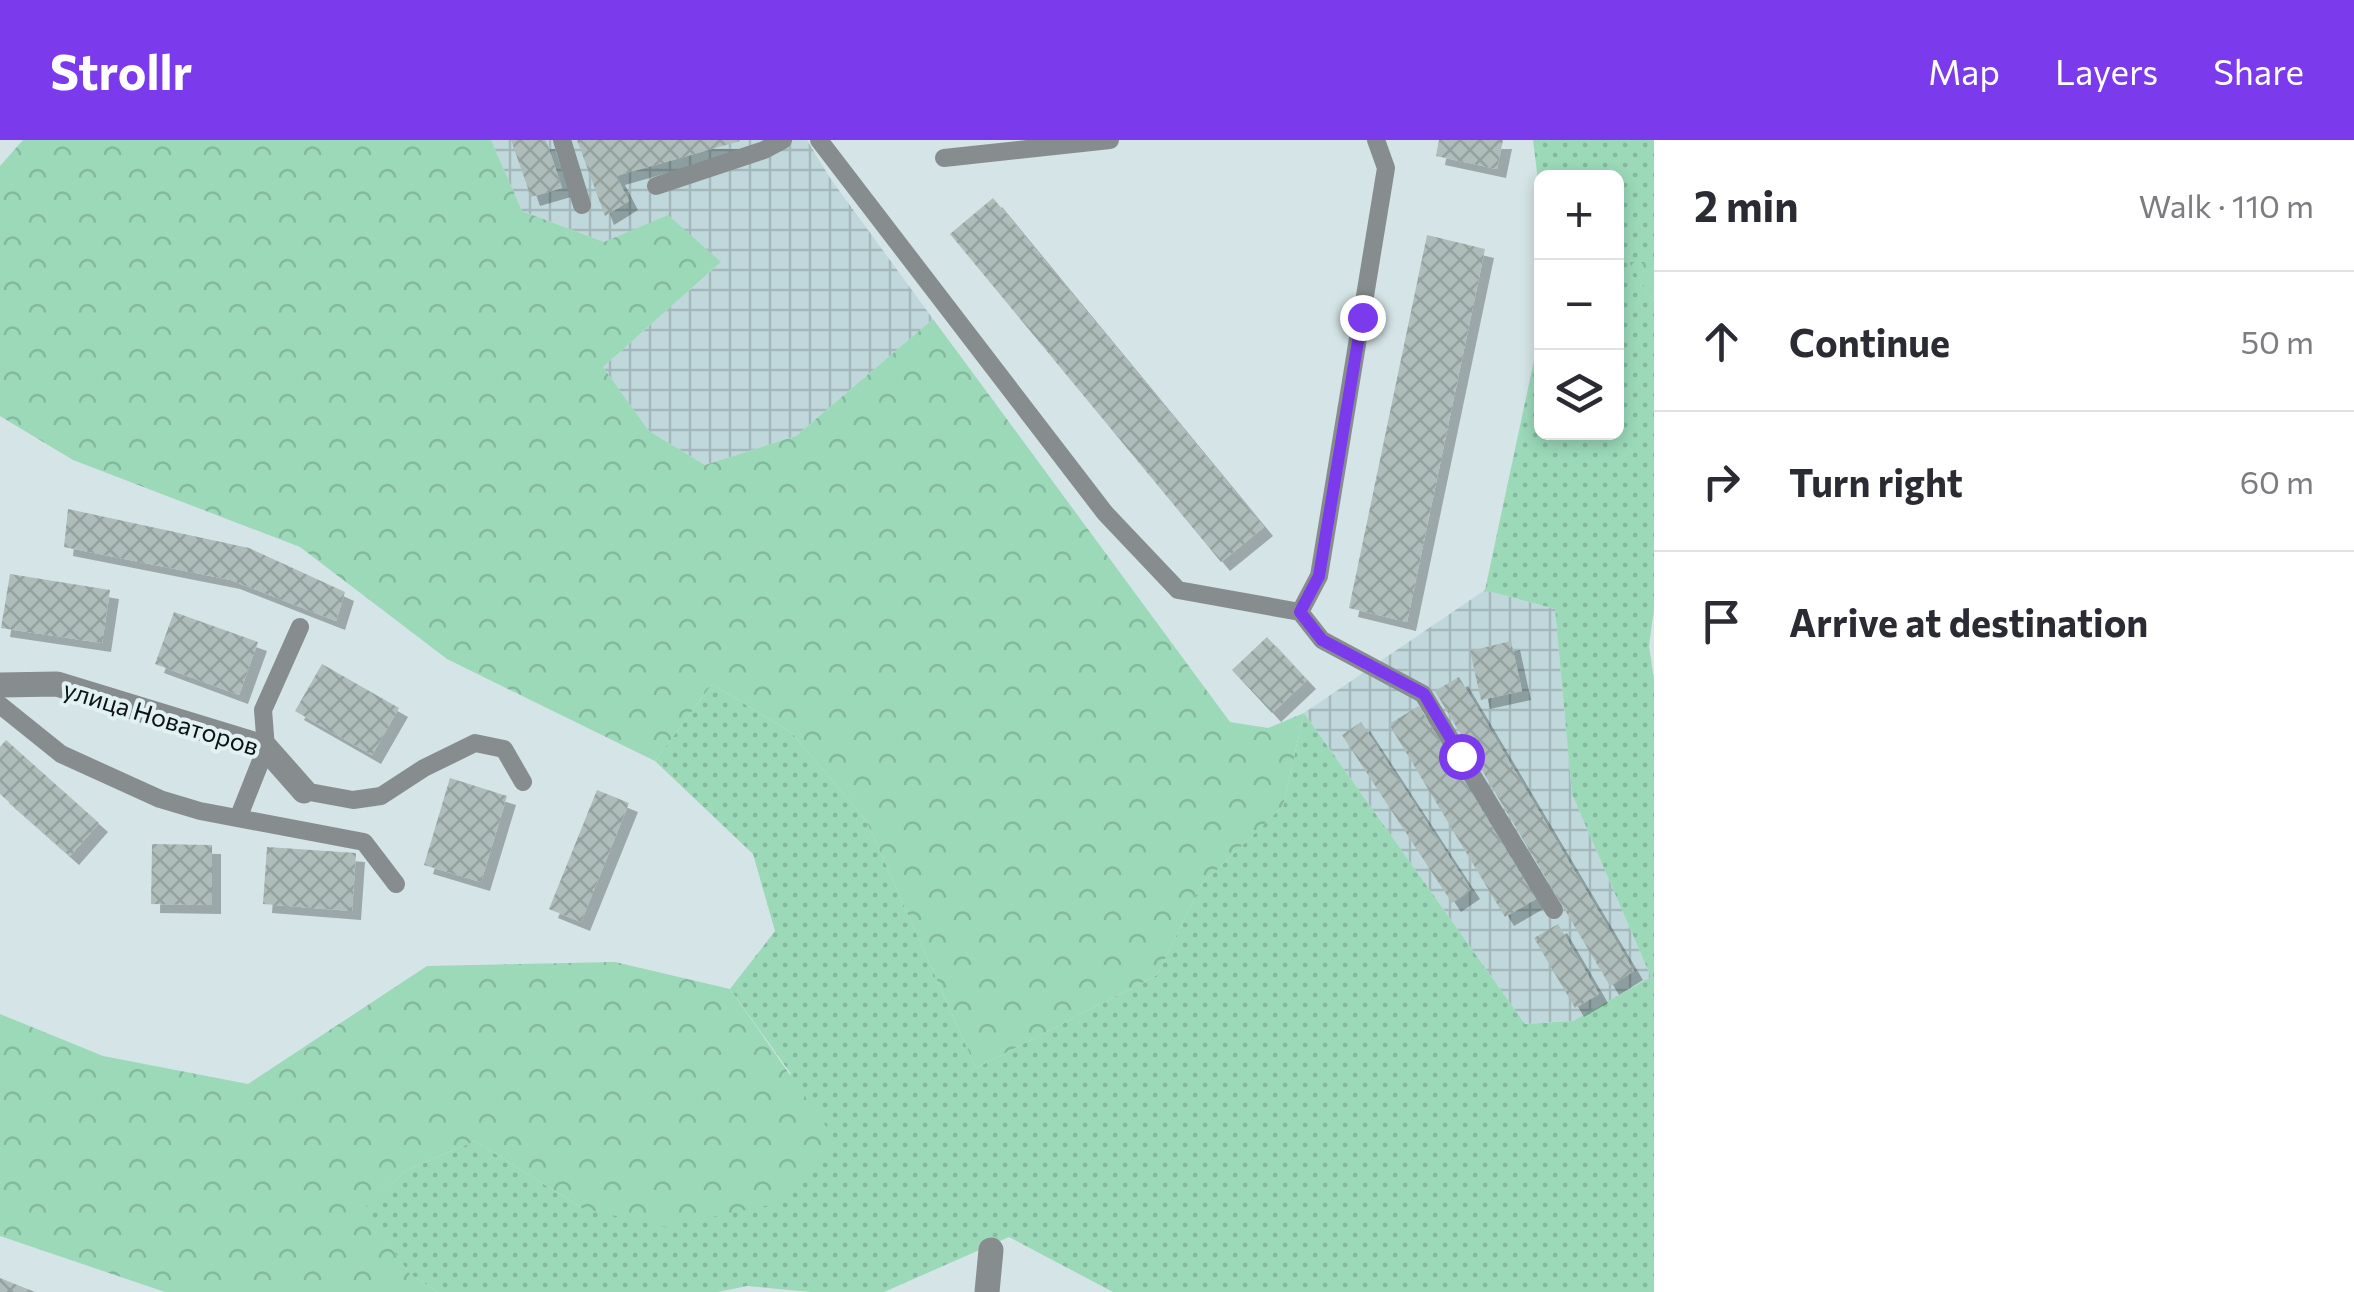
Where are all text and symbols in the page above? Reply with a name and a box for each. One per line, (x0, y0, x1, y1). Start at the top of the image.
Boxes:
text: Strollr (50, 41, 192, 100)
text: Map (1928, 49, 2000, 92)
text: Layers (2055, 49, 2158, 92)
text: Share (2213, 49, 2304, 92)
map controls (1534, 170, 1624, 440)
button: + (1534, 170, 1624, 260)
text: 2 min (1694, 179, 1799, 231)
text: Walk · 110 m (2139, 185, 2314, 225)
button: − (1534, 260, 1624, 350)
route end (1340, 295, 1386, 341)
icon: ahead (1694, 314, 1749, 369)
text: Continue (1789, 318, 1950, 365)
text: 50 m (2241, 321, 2314, 361)
button: layers (1534, 350, 1624, 440)
icon: right (1694, 454, 1749, 509)
text: Turn right (1789, 458, 1963, 505)
text: 60 m (2240, 461, 2314, 501)
icon: arrive (1694, 594, 1749, 649)
text: Arrive at destination (1789, 598, 2148, 645)
street label: улица Новаторов (60, 673, 262, 761)
route start (1439, 734, 1485, 780)

